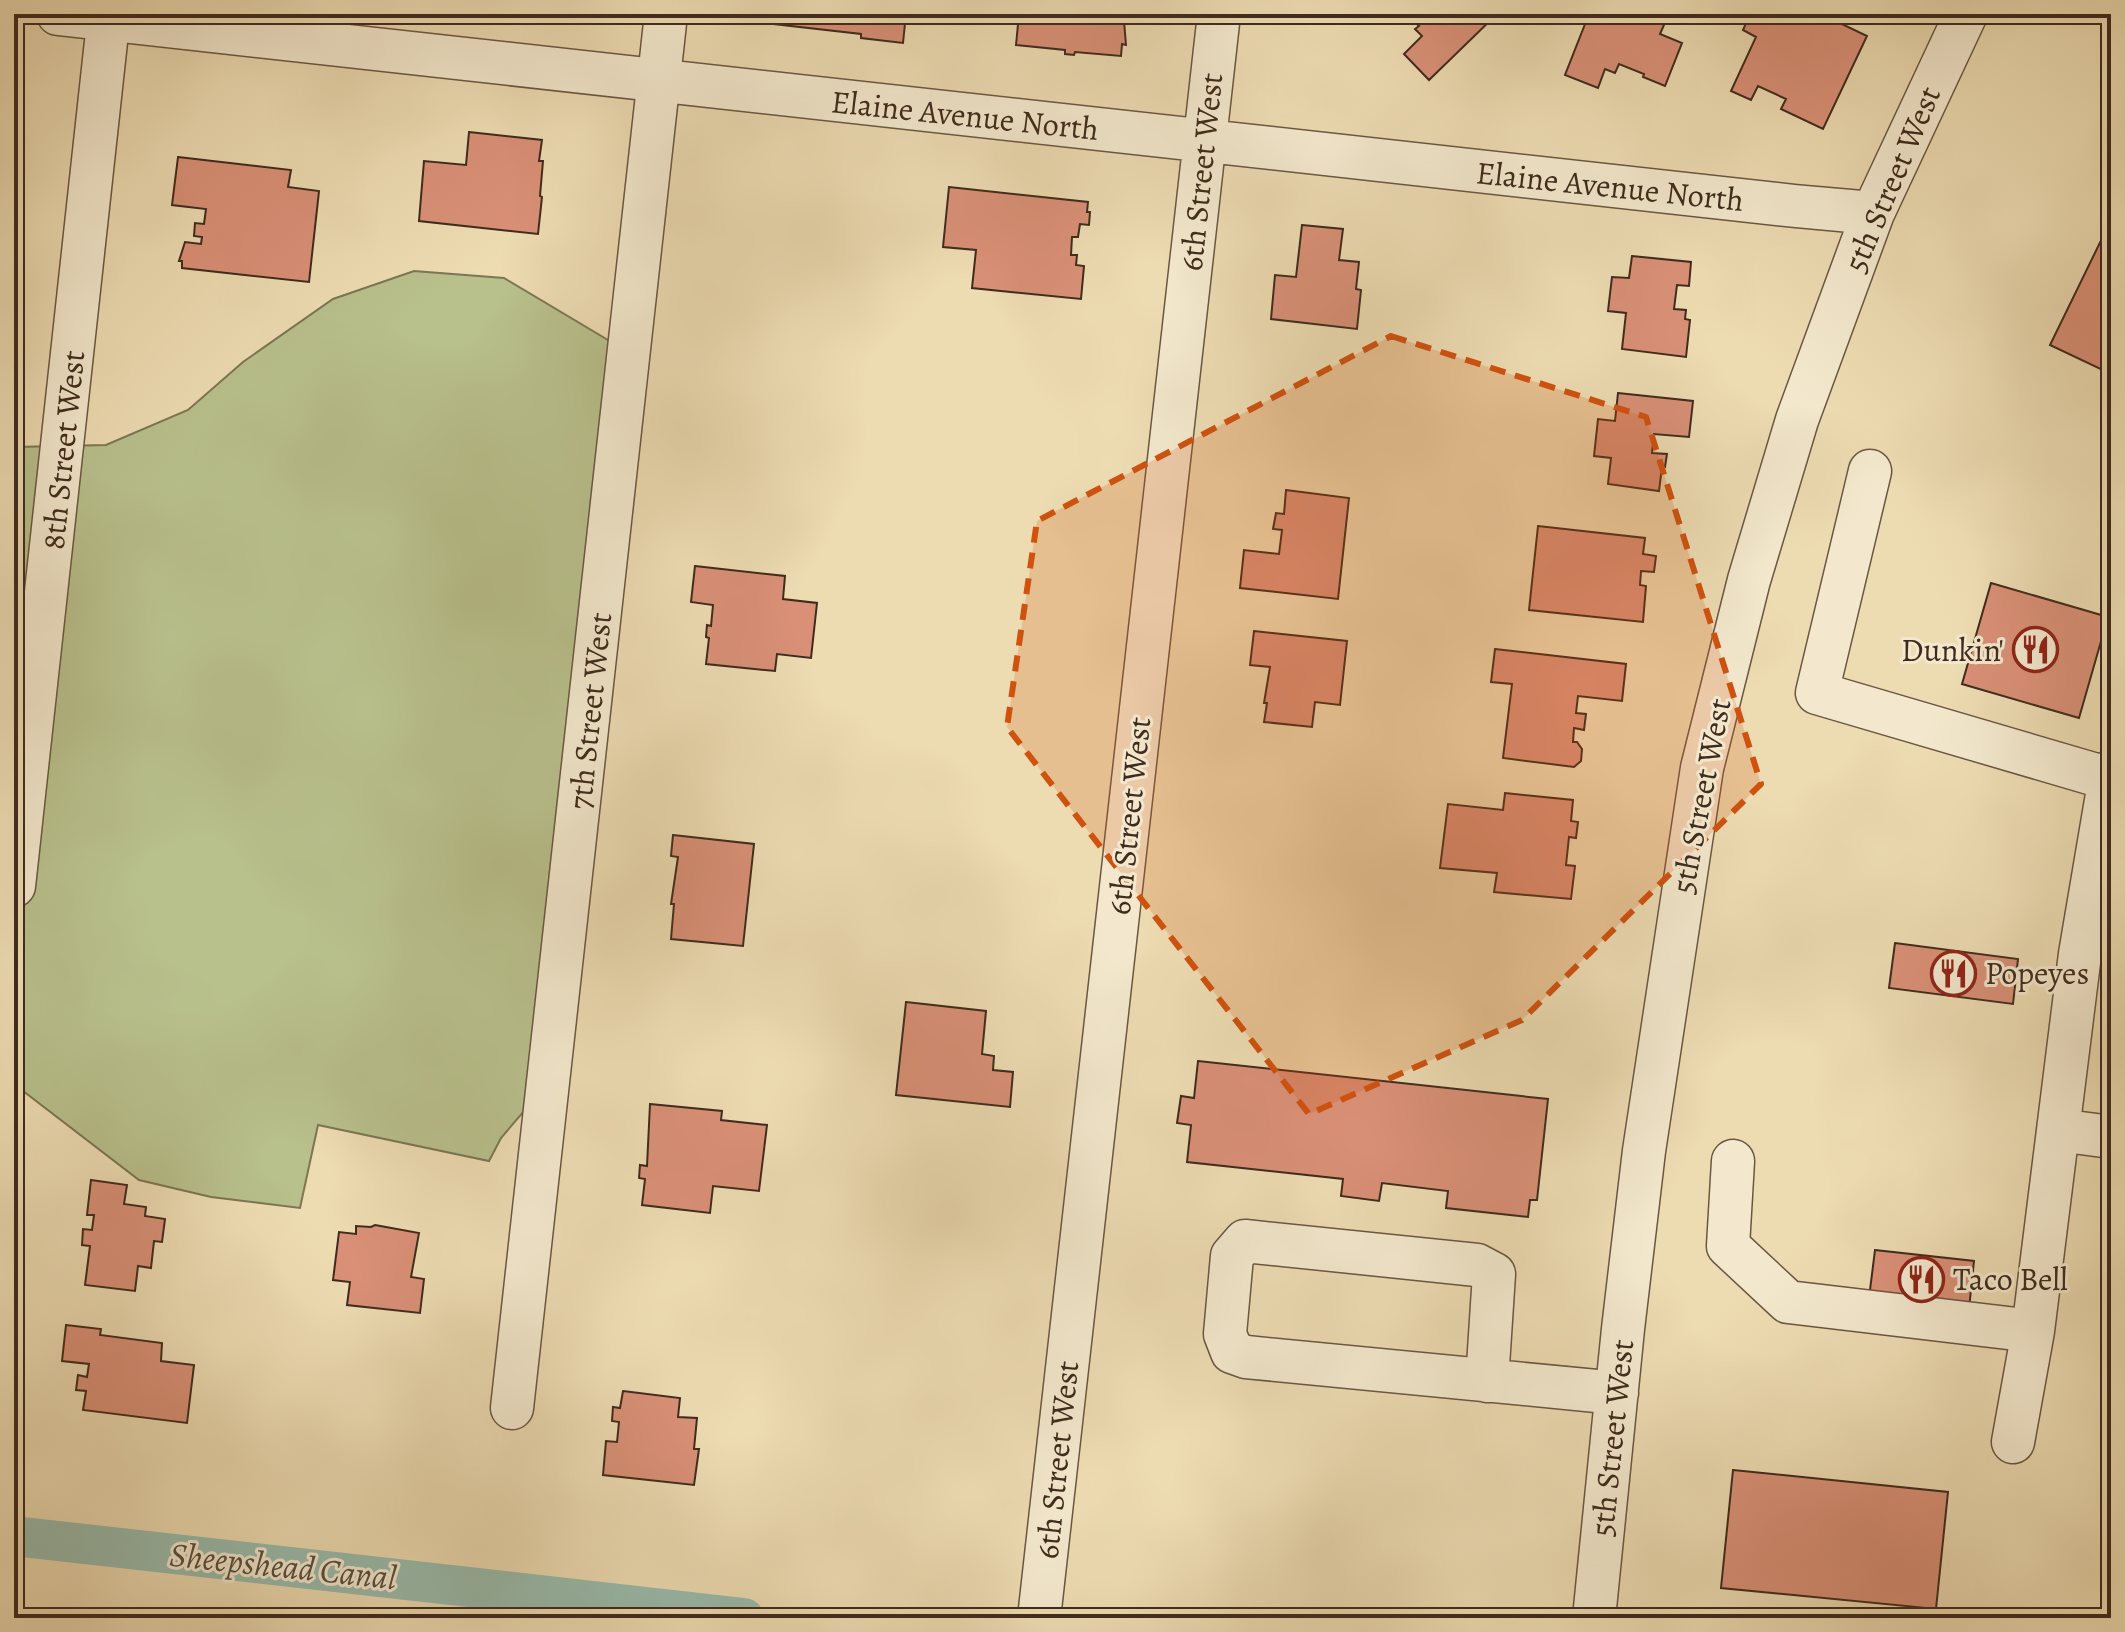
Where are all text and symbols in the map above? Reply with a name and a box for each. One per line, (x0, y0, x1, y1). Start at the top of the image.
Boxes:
street label: 6th Street West (1169, 71, 1233, 273)
street label: Elaine Avenue North (829, 79, 1101, 151)
street label: 5th Street West (1833, 79, 1951, 279)
street label: Elaine Avenue North (1474, 150, 1746, 222)
street label: 8th Street West (31, 348, 95, 552)
street label: 7th Street West (558, 610, 622, 812)
restaurant icon: Dunkin' (2011, 626, 2059, 674)
place label: Dunkin' (1901, 628, 2004, 672)
street label: 5th Street West (1661, 695, 1741, 897)
street label: 6th Street West (1097, 715, 1161, 917)
restaurant icon: Popeyes (1930, 949, 1978, 997)
place label: Popeyes (1985, 951, 2089, 995)
restaurant icon: Taco Bell (1898, 1255, 1946, 1303)
place label: Taco Bell (1953, 1257, 2068, 1301)
street label: 5th Street West (1580, 1337, 1644, 1539)
street label: 6th Street West (1025, 1359, 1089, 1561)
water label: Sheepshead Canal (167, 1531, 399, 1601)

